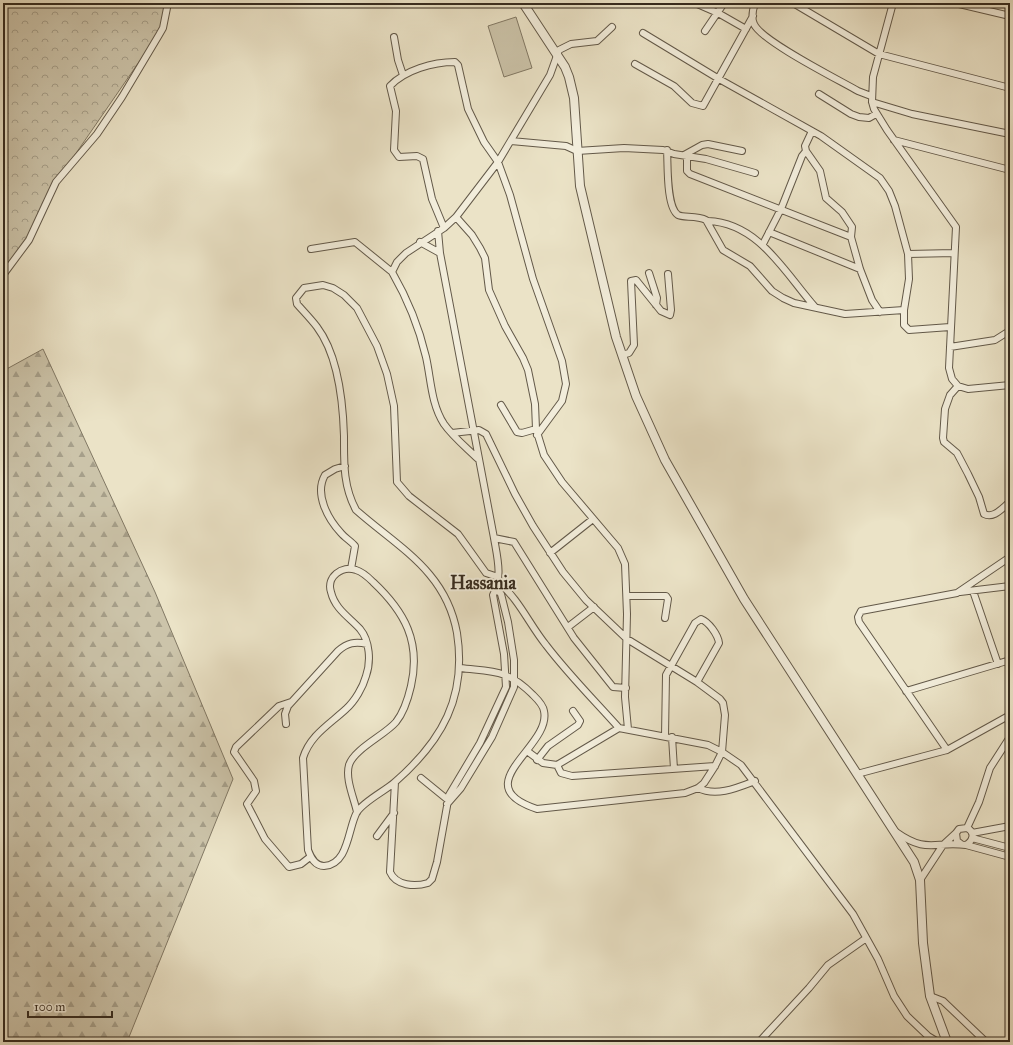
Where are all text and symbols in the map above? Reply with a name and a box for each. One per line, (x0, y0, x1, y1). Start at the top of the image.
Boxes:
district label: Hassania (450, 572, 516, 594)
scale bar (28, 993, 112, 1019)
text: 100 m (34, 1000, 65, 1014)

